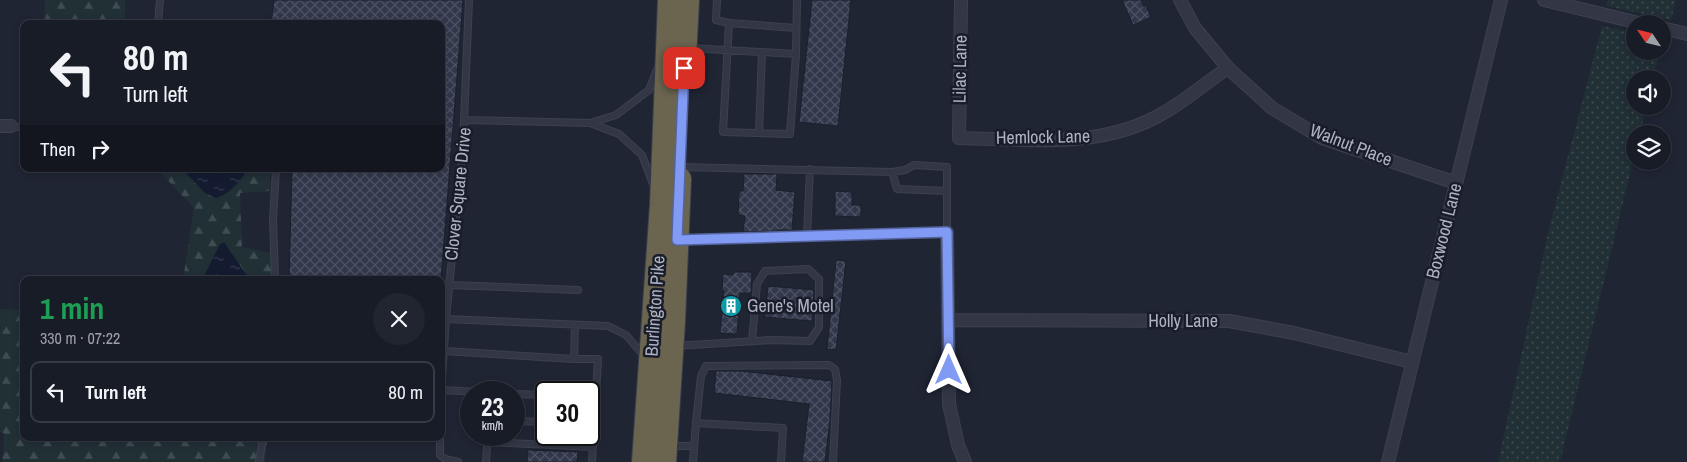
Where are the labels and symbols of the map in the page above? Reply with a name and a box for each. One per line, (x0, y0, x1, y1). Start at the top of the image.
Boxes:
north arrow (1626, 15, 1671, 60)
street label: Lilac Lane (946, 35, 973, 103)
pin (663, 47, 705, 89)
street label: Walnut Place (1306, 117, 1396, 172)
street label: Hemlock Lane (996, 123, 1090, 150)
street label: Clover Square Drive (438, 126, 477, 262)
street label: Boxwood Lane (1420, 180, 1467, 281)
street label: Burlington Pike (639, 255, 670, 357)
place label: Gene's Motel (747, 293, 834, 318)
building icon: Gene's Motel (719, 294, 743, 318)
street label: Holly Lane (1148, 308, 1218, 333)
position arrow (922, 343, 974, 395)
speed limit sign: 30 (535, 381, 600, 446)

